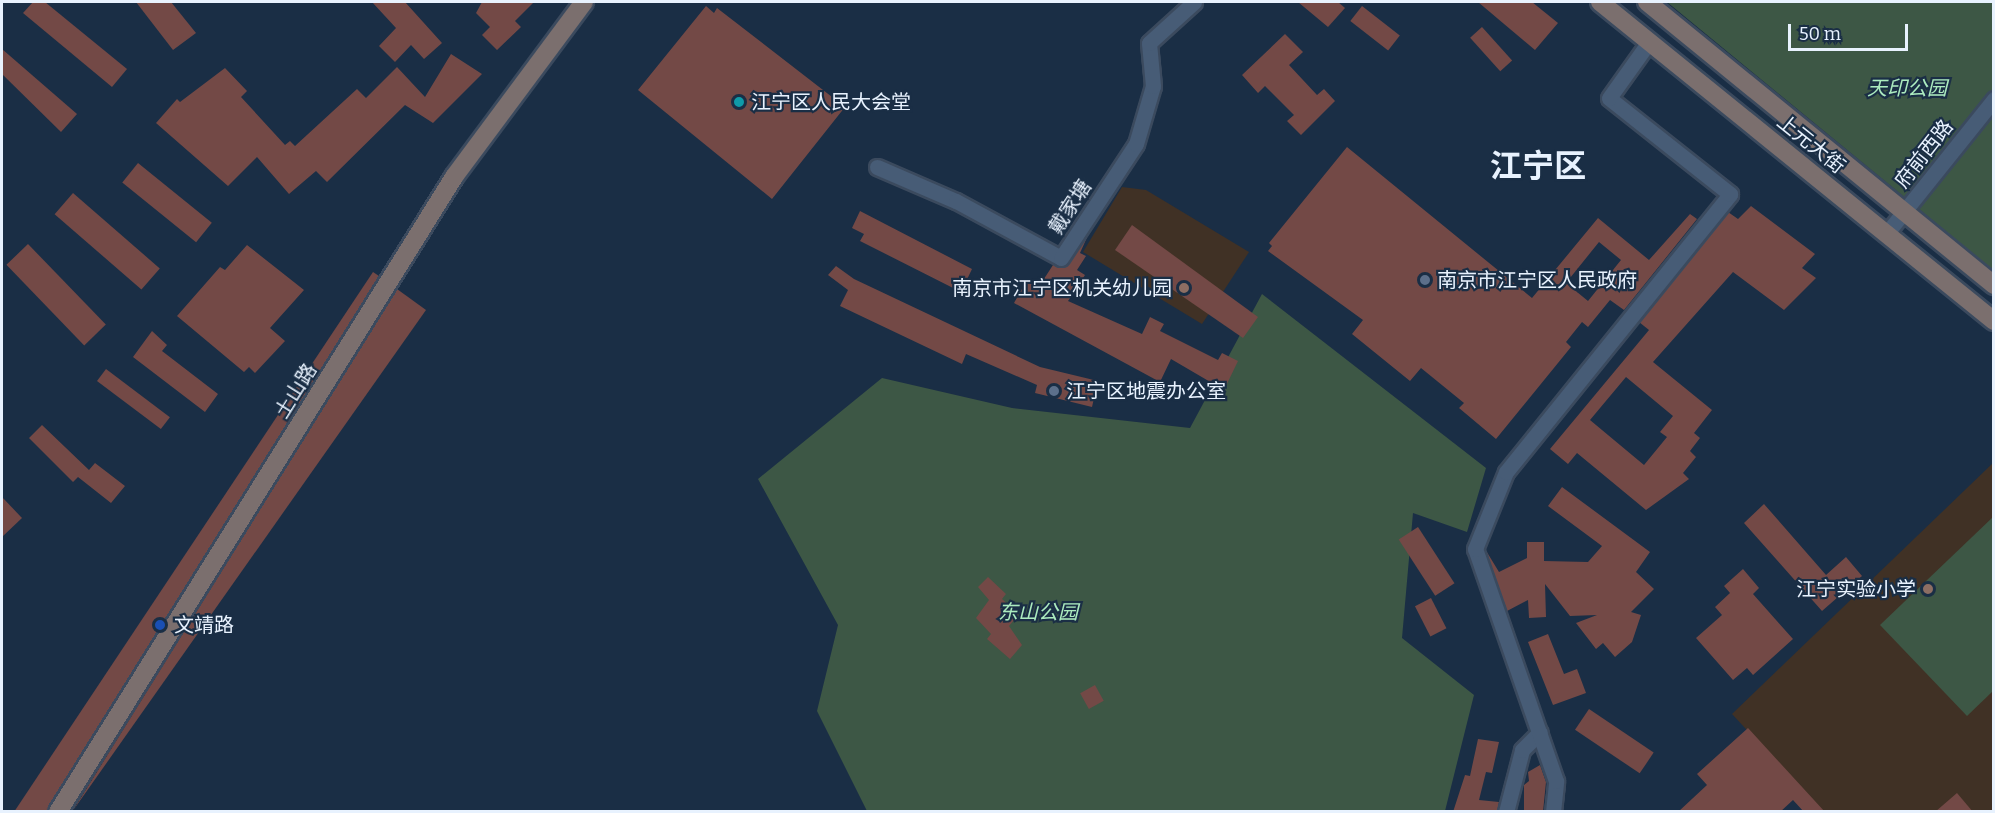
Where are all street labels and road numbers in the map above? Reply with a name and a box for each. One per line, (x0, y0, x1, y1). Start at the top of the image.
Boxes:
street label: 上元大街 (1772, 110, 1850, 178)
street label: 府前西路 (1890, 115, 1958, 193)
street label: 戴家塘 (1044, 175, 1096, 239)
street label: 土山路 (270, 359, 322, 423)

